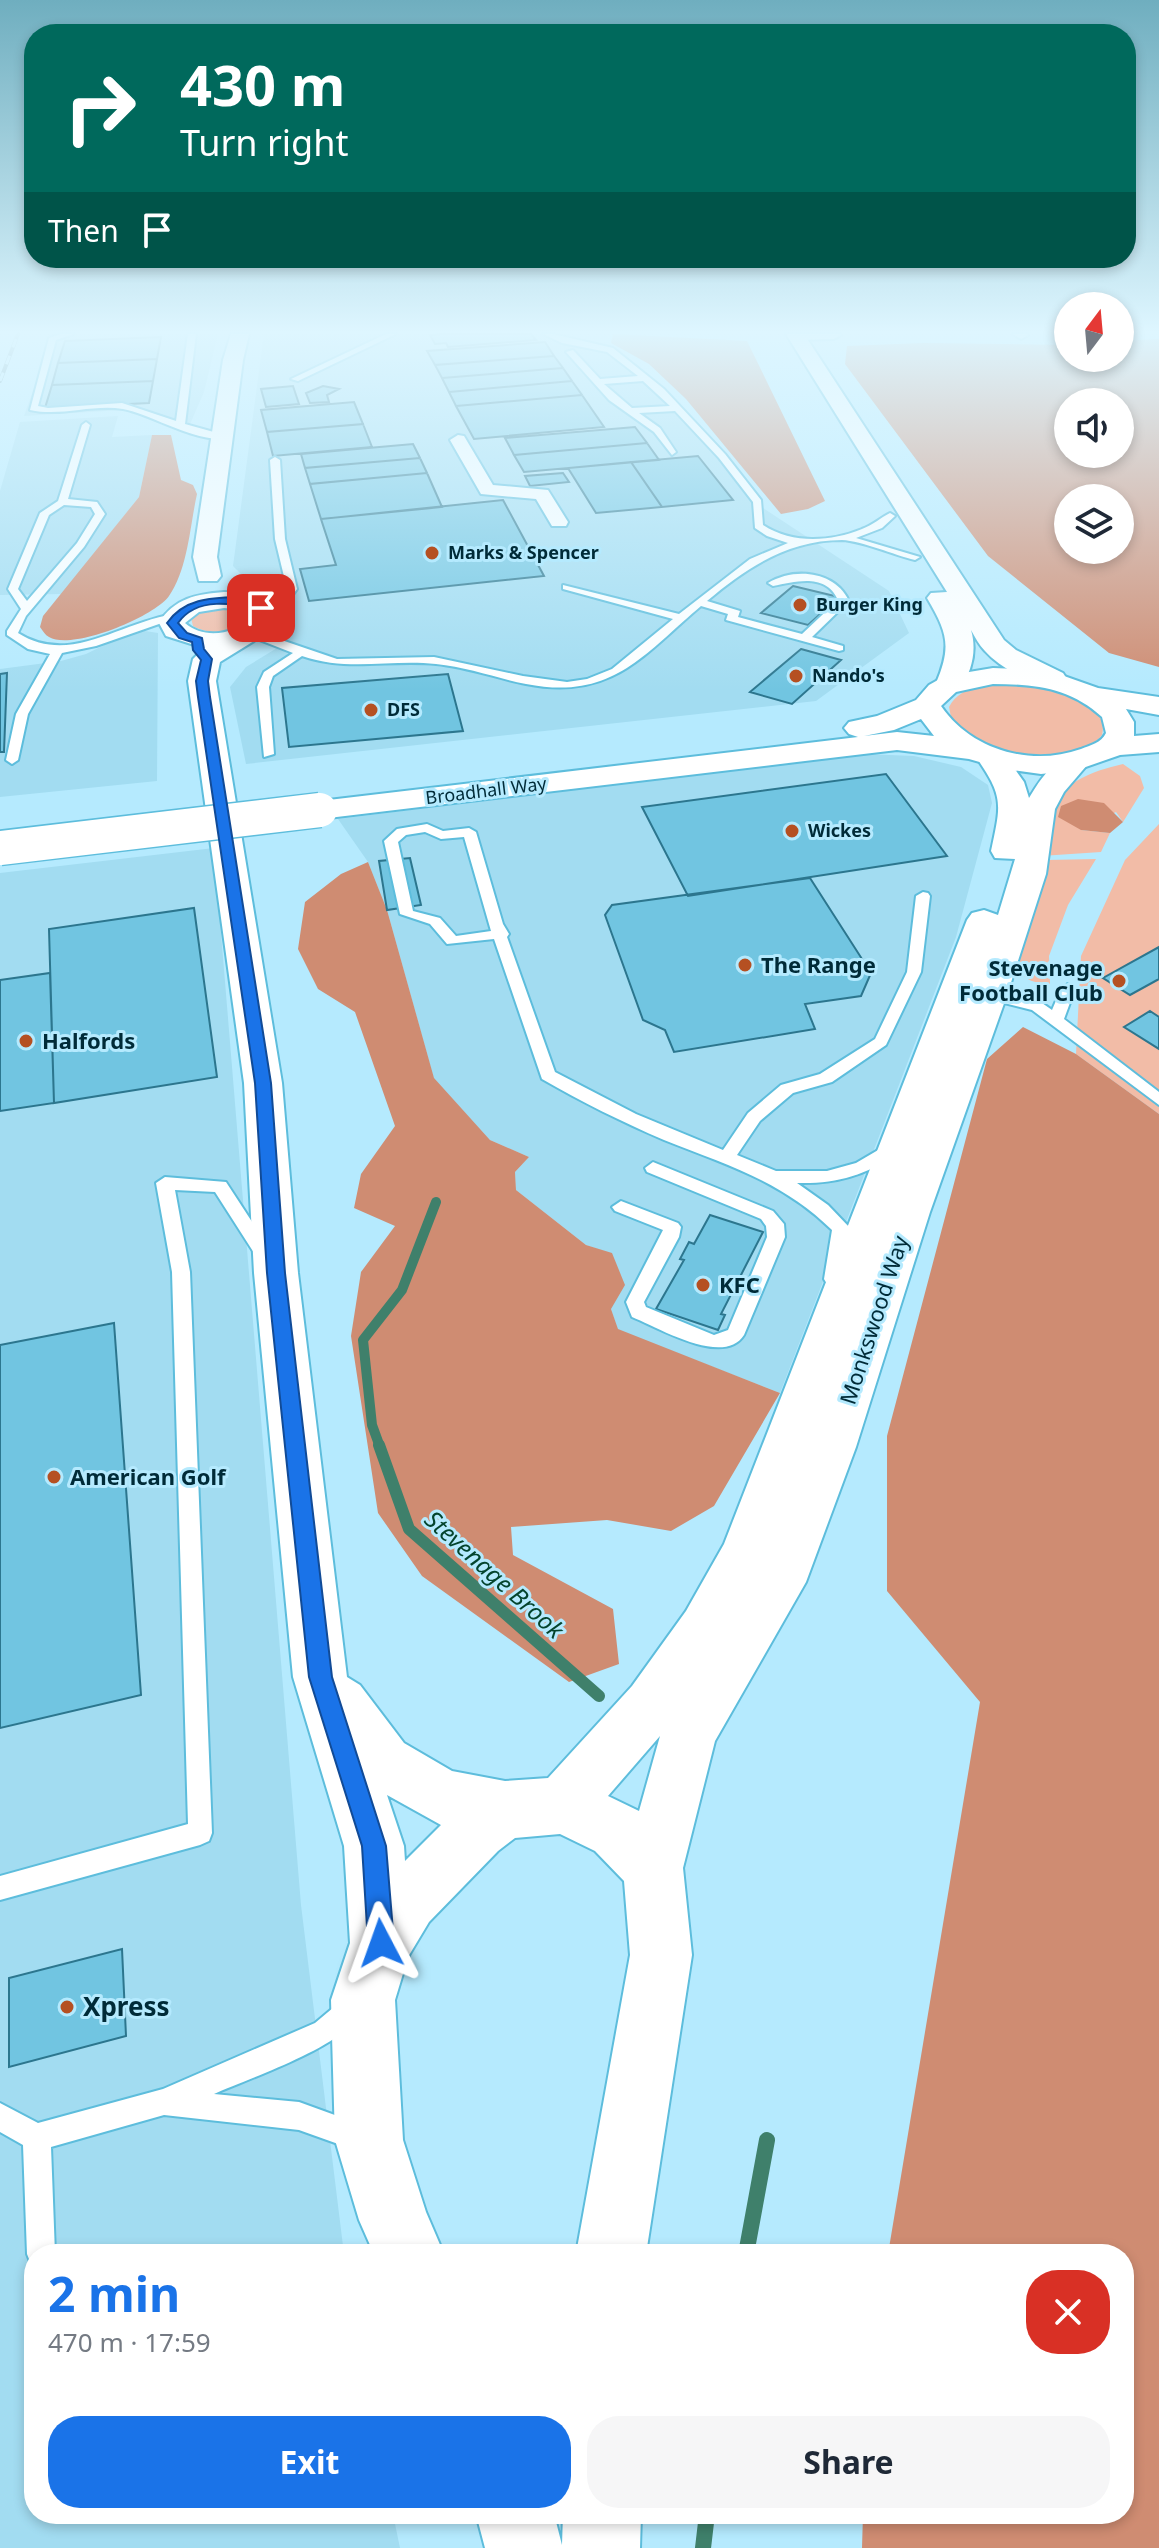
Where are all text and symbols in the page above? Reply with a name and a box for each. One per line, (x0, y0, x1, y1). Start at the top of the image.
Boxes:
text: 430 m (180, 46, 345, 122)
icon: right (48, 56, 152, 160)
text: Turn right (180, 118, 348, 167)
icon: arrive (135, 208, 179, 252)
text: Then (48, 210, 119, 251)
north arrow (1054, 292, 1134, 372)
map controls (1054, 292, 1134, 564)
button: sound (1054, 388, 1134, 468)
button: layers (1054, 484, 1134, 564)
place label: Marks & Spencer (448, 540, 599, 564)
marker: Marks & Spencer (423, 544, 441, 562)
pin (227, 574, 295, 642)
icon: arrive (239, 586, 283, 630)
place label: Burger King (816, 592, 923, 616)
marker: Burger King (791, 596, 809, 614)
place label: Nando's (812, 663, 885, 687)
marker: Nando's (787, 667, 805, 685)
place label: DFS (387, 697, 420, 721)
marker: DFS (362, 701, 380, 719)
street label: Broadhall Way (424, 771, 549, 809)
place label: Wickes (808, 818, 871, 842)
marker: Wickes (783, 822, 801, 840)
place label: The Range (761, 949, 876, 979)
place label: Stevenage Football Club (959, 952, 1103, 1007)
marker: The Range (736, 956, 754, 974)
marker: Stevenage Football Club (1110, 972, 1128, 990)
place label: Halfords (42, 1025, 135, 1055)
marker: Halfords (17, 1032, 35, 1050)
street label: Monkswood Way (832, 1231, 915, 1408)
place label: KFC (719, 1269, 760, 1299)
marker: KFC (694, 1276, 712, 1294)
place label: American Golf (70, 1461, 227, 1491)
marker: American Golf (45, 1468, 63, 1486)
water label: Stevenage Brook (418, 1502, 573, 1646)
position arrow (339, 1901, 423, 1985)
place label: Xpress (83, 1988, 170, 2024)
marker: Xpress (58, 1998, 76, 2016)
text: 2 min (48, 2261, 180, 2326)
button: close (1026, 2270, 1110, 2354)
text: 470 m · 17:59 (48, 2324, 211, 2360)
button: Exit (48, 2416, 571, 2508)
button: Share (587, 2416, 1110, 2508)

